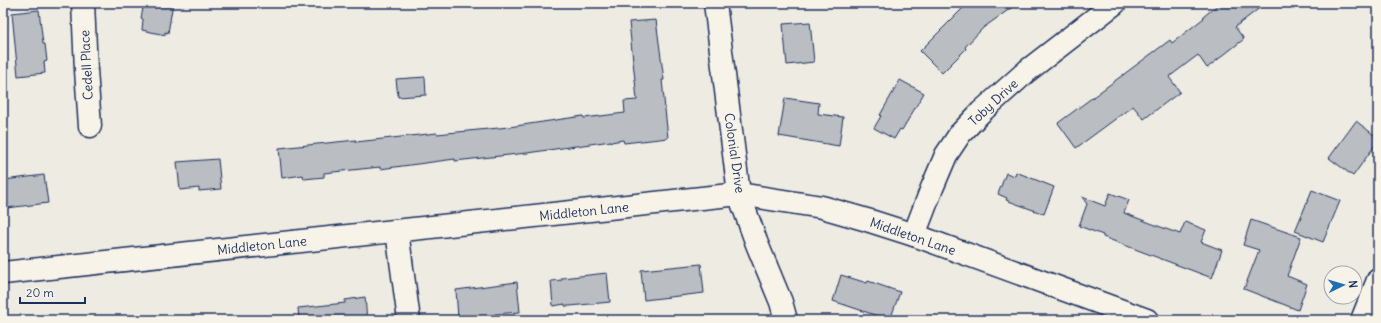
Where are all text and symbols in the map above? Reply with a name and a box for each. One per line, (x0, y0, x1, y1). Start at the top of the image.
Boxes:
street label: Cedell Place (76, 29, 97, 100)
street label: Toby Drive (965, 75, 1022, 130)
street label: Colonial Drive (720, 112, 749, 194)
street label: Middleton Lane (538, 198, 630, 225)
street label: Middleton Lane (868, 214, 958, 259)
street label: Middleton Lane (216, 232, 308, 259)
north arrow (1323, 265, 1363, 305)
scale bar (20, 279, 85, 305)
text: N (1346, 280, 1360, 289)
text: 20 m (26, 285, 54, 300)

